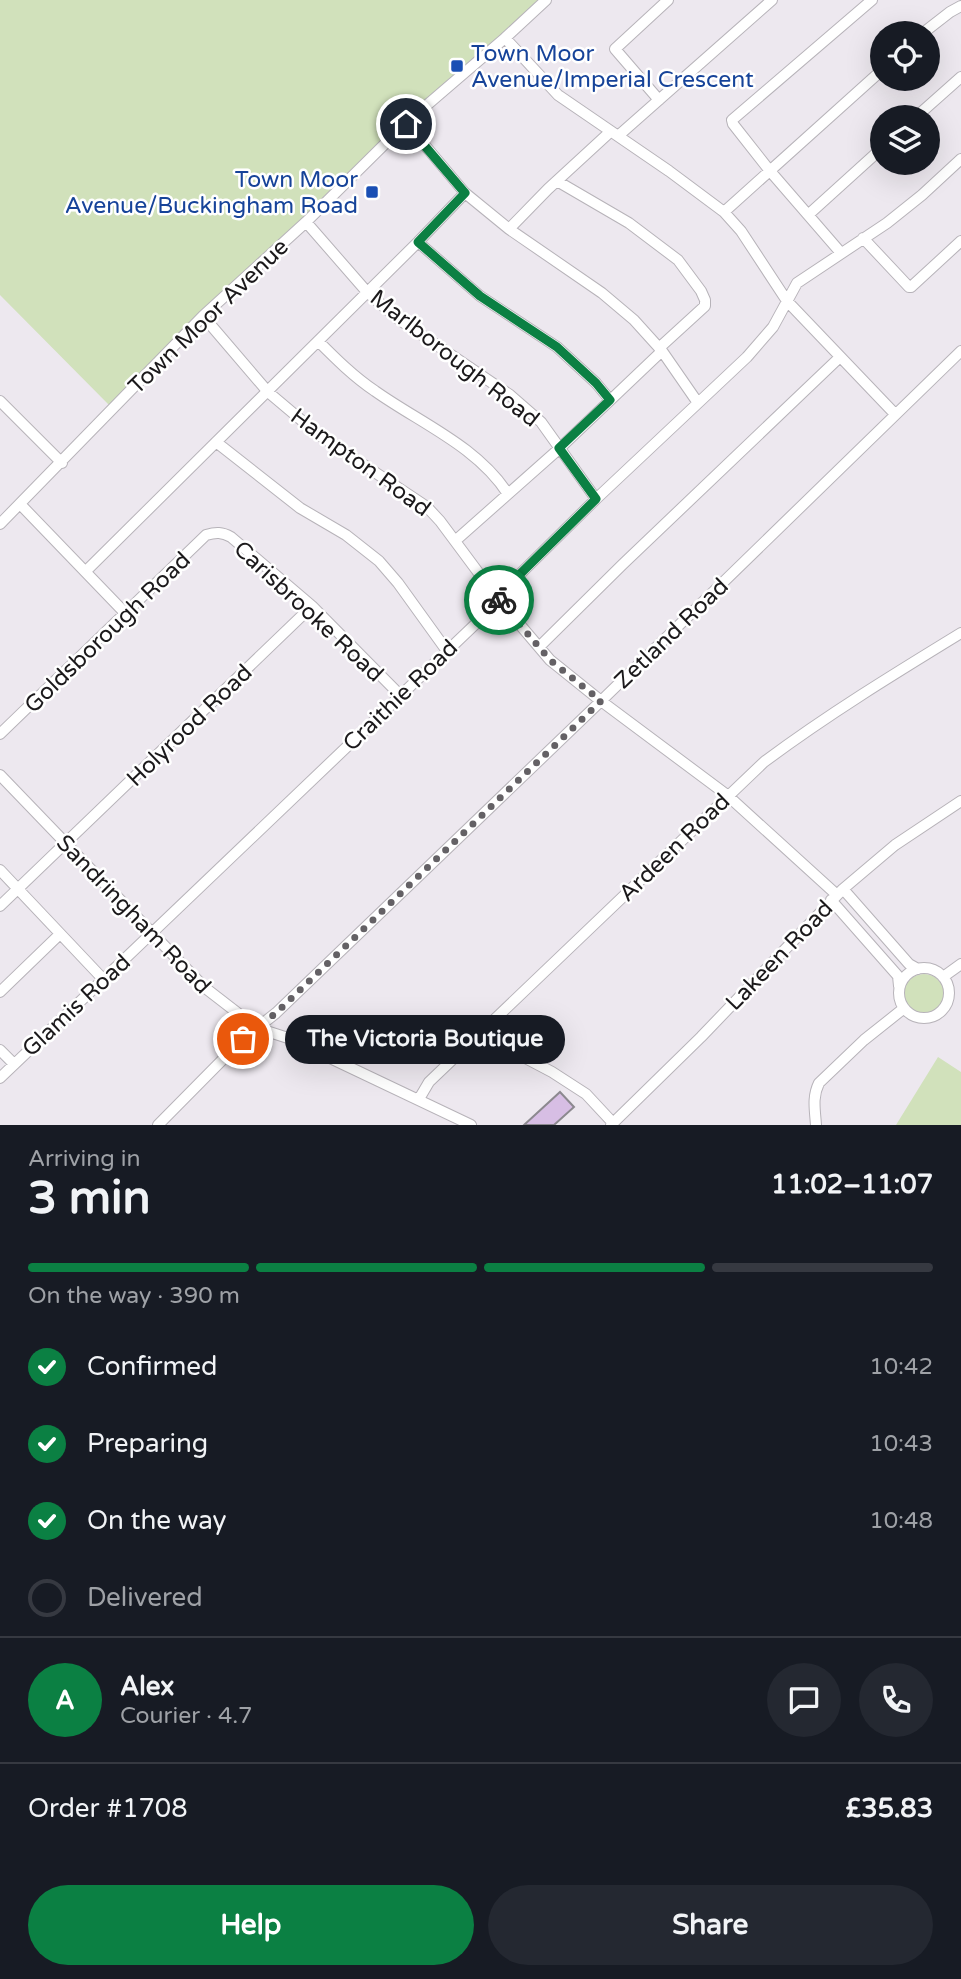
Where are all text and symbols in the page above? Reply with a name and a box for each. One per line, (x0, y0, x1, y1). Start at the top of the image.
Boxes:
map controls (870, 21, 940, 175)
button: locate (870, 21, 940, 91)
place label: Town Moor Avenue/Imperial Crescent (471, 40, 754, 94)
marker: Town Moor Avenue/Imperial Crescent (449, 58, 465, 74)
pin (376, 94, 436, 154)
icon: home (387, 105, 425, 143)
button: layers (870, 105, 940, 175)
place label: Town Moor Avenue/Buckingham Road (65, 166, 358, 220)
marker: Town Moor Avenue/Buckingham Road (364, 184, 380, 200)
street label: Town Moor Avenue (123, 233, 295, 400)
street label: Marlborough Road (364, 284, 545, 434)
street label: Hampton Road (285, 403, 436, 523)
street label: Carisbrooke Road (228, 535, 389, 688)
street label: Goldsborough Road (19, 546, 197, 719)
courier (464, 565, 534, 635)
street label: Zetland Road (609, 572, 734, 695)
icon: bike (480, 581, 518, 619)
street label: Craithie Road (338, 634, 464, 757)
street label: Holyrood Road (121, 659, 258, 793)
street label: Ardeen Road (613, 788, 736, 908)
street label: Sandringham Road (50, 829, 216, 1000)
street label: Lakeen Road (720, 895, 839, 1017)
street label: Glamis Road (17, 949, 137, 1063)
pin (213, 1009, 273, 1069)
callout: The Victoria Boutique (285, 1014, 565, 1064)
icon: bag (224, 1020, 262, 1058)
text: The Victoria Boutique (307, 1025, 543, 1053)
text: Arriving in (28, 1145, 141, 1173)
text: 11:02–11:07 (771, 1169, 933, 1200)
text: 3 min (28, 1171, 151, 1226)
text: On the way · 390 m (28, 1282, 240, 1310)
icon: check (28, 1348, 66, 1386)
text: Confirmed (87, 1351, 217, 1382)
text: 10:42 (869, 1353, 933, 1381)
icon: check (28, 1425, 66, 1463)
text: Preparing (87, 1428, 208, 1459)
text: 10:43 (869, 1430, 933, 1458)
icon: check (28, 1502, 66, 1540)
text: On the way (87, 1505, 227, 1536)
text: 10:48 (869, 1507, 933, 1535)
text: Delivered (87, 1582, 203, 1613)
button: chat (767, 1663, 841, 1737)
button: phone (859, 1663, 933, 1737)
text: Alex (120, 1671, 174, 1702)
text: A (55, 1685, 75, 1716)
text: Courier · 4.7 (120, 1702, 253, 1730)
text: Order #1708 (28, 1793, 188, 1824)
text: £35.83 (846, 1793, 933, 1824)
button: Help (28, 1885, 474, 1965)
button: Share (488, 1885, 933, 1965)

